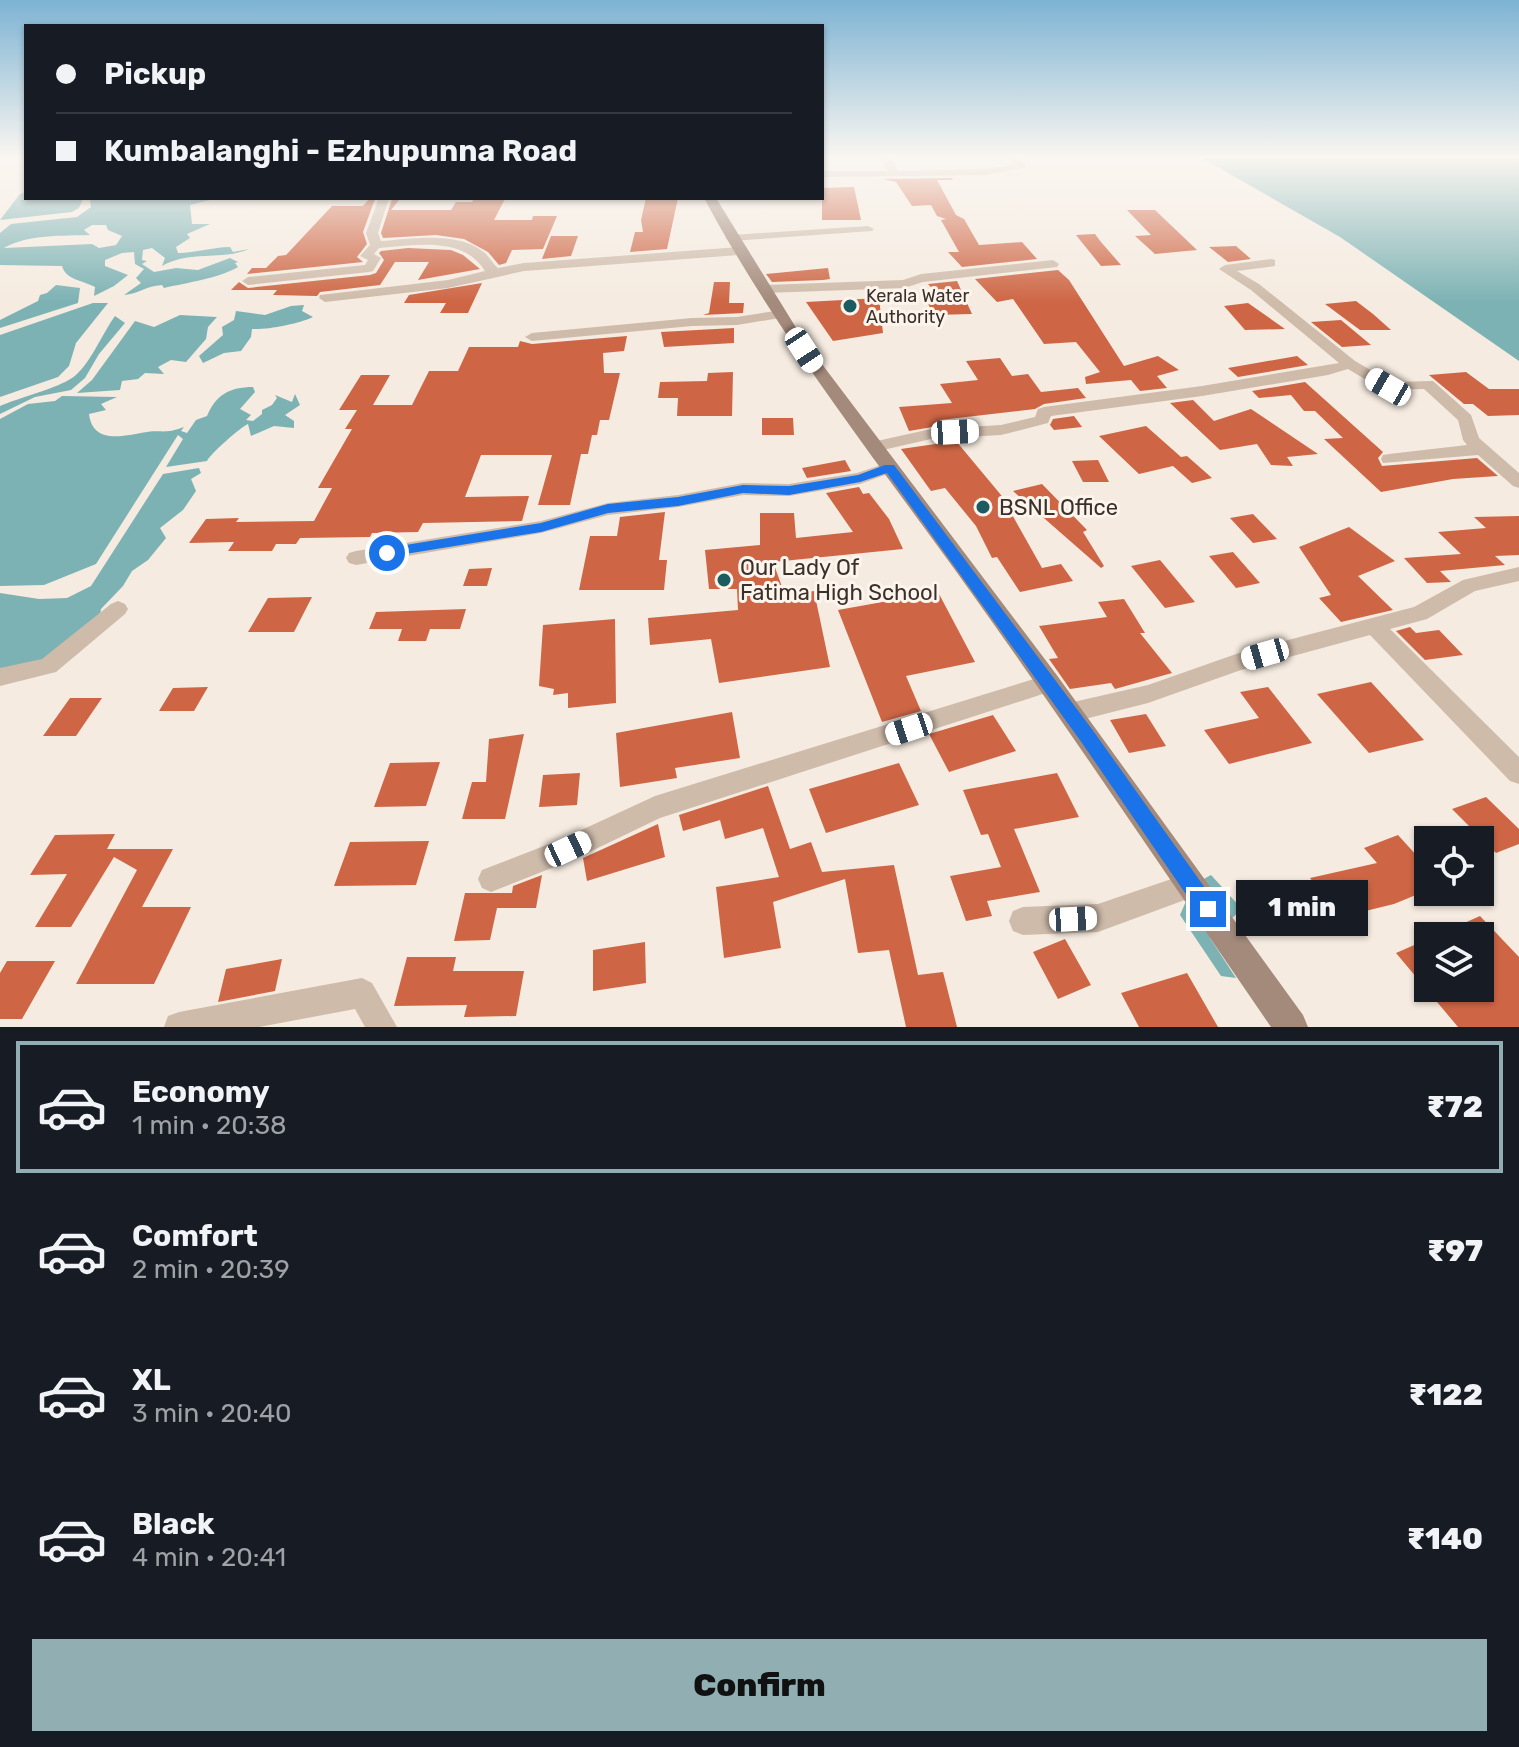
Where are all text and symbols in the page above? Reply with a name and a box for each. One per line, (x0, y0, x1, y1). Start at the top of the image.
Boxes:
text: Pickup (104, 56, 206, 92)
text: Kumbalanghi - Ezhupunna Road (104, 133, 577, 169)
place label: Kerala Water Authority (866, 285, 969, 328)
marker: Kerala Water Authority (841, 297, 859, 315)
car (781, 323, 827, 377)
car (1361, 365, 1415, 409)
car (930, 419, 980, 445)
place label: BSNL Office (999, 494, 1118, 521)
marker: BSNL Office (974, 498, 992, 516)
route start (369, 535, 405, 571)
place label: Our Lady Of Fatima High School (740, 554, 938, 606)
marker: Our Lady Of Fatima High School (715, 571, 733, 589)
car (1239, 636, 1291, 672)
car (882, 710, 936, 748)
map controls (1414, 826, 1494, 1002)
button: locate (1414, 826, 1494, 906)
car (541, 828, 595, 870)
callout: 1 min (1236, 881, 1368, 937)
route end (1190, 891, 1226, 927)
text: 1 min (1268, 892, 1336, 923)
car (1048, 906, 1098, 932)
button: layers (1414, 922, 1494, 1002)
icon: car (36, 1071, 108, 1143)
text: Economy (132, 1074, 270, 1110)
text: ₹72 (1427, 1089, 1483, 1125)
text: 1 min · 20:38 (132, 1110, 287, 1141)
icon: car (36, 1215, 108, 1287)
text: Comfort (132, 1218, 258, 1254)
text: ₹97 (1427, 1233, 1483, 1269)
text: 2 min · 20:39 (132, 1254, 290, 1285)
icon: car (36, 1359, 108, 1431)
text: XL (132, 1362, 171, 1398)
text: ₹122 (1408, 1377, 1483, 1413)
text: 3 min · 20:40 (132, 1398, 292, 1429)
icon: car (36, 1503, 108, 1575)
text: Black (132, 1506, 215, 1542)
text: ₹140 (1407, 1521, 1483, 1557)
text: 4 min · 20:41 (132, 1542, 286, 1573)
button: Confirm (32, 1639, 1487, 1731)

